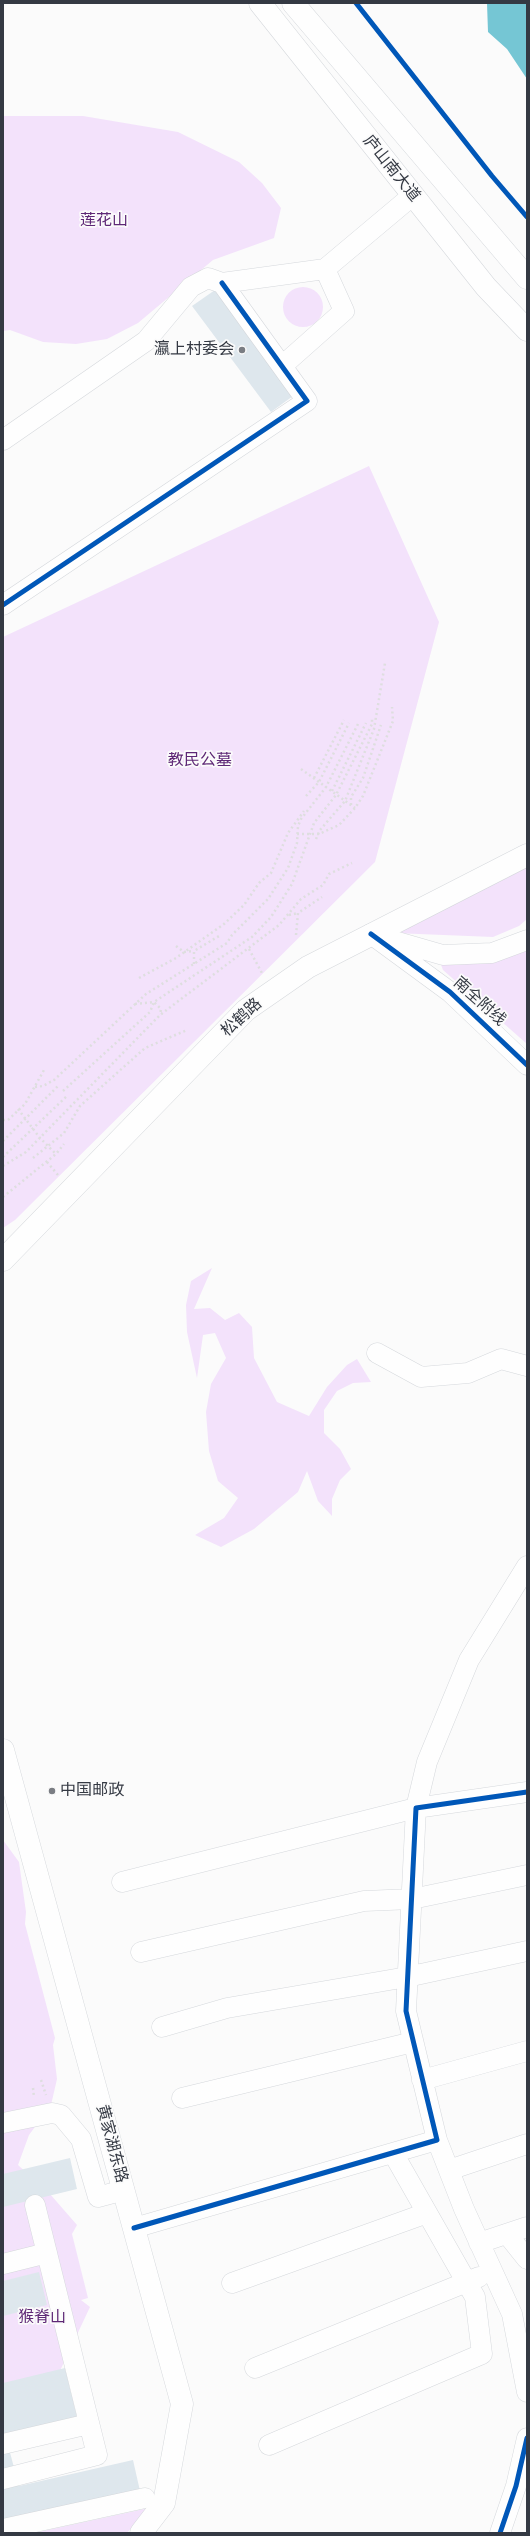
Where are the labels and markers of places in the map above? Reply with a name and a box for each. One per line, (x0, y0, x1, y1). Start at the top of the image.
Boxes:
place label: 瀛上村委会 (154, 340, 234, 360)
marker: 瀛上村委会 (237, 345, 247, 355)
place label: 中国邮政 (60, 1781, 124, 1801)
marker: 中国邮政 (47, 1786, 57, 1796)

